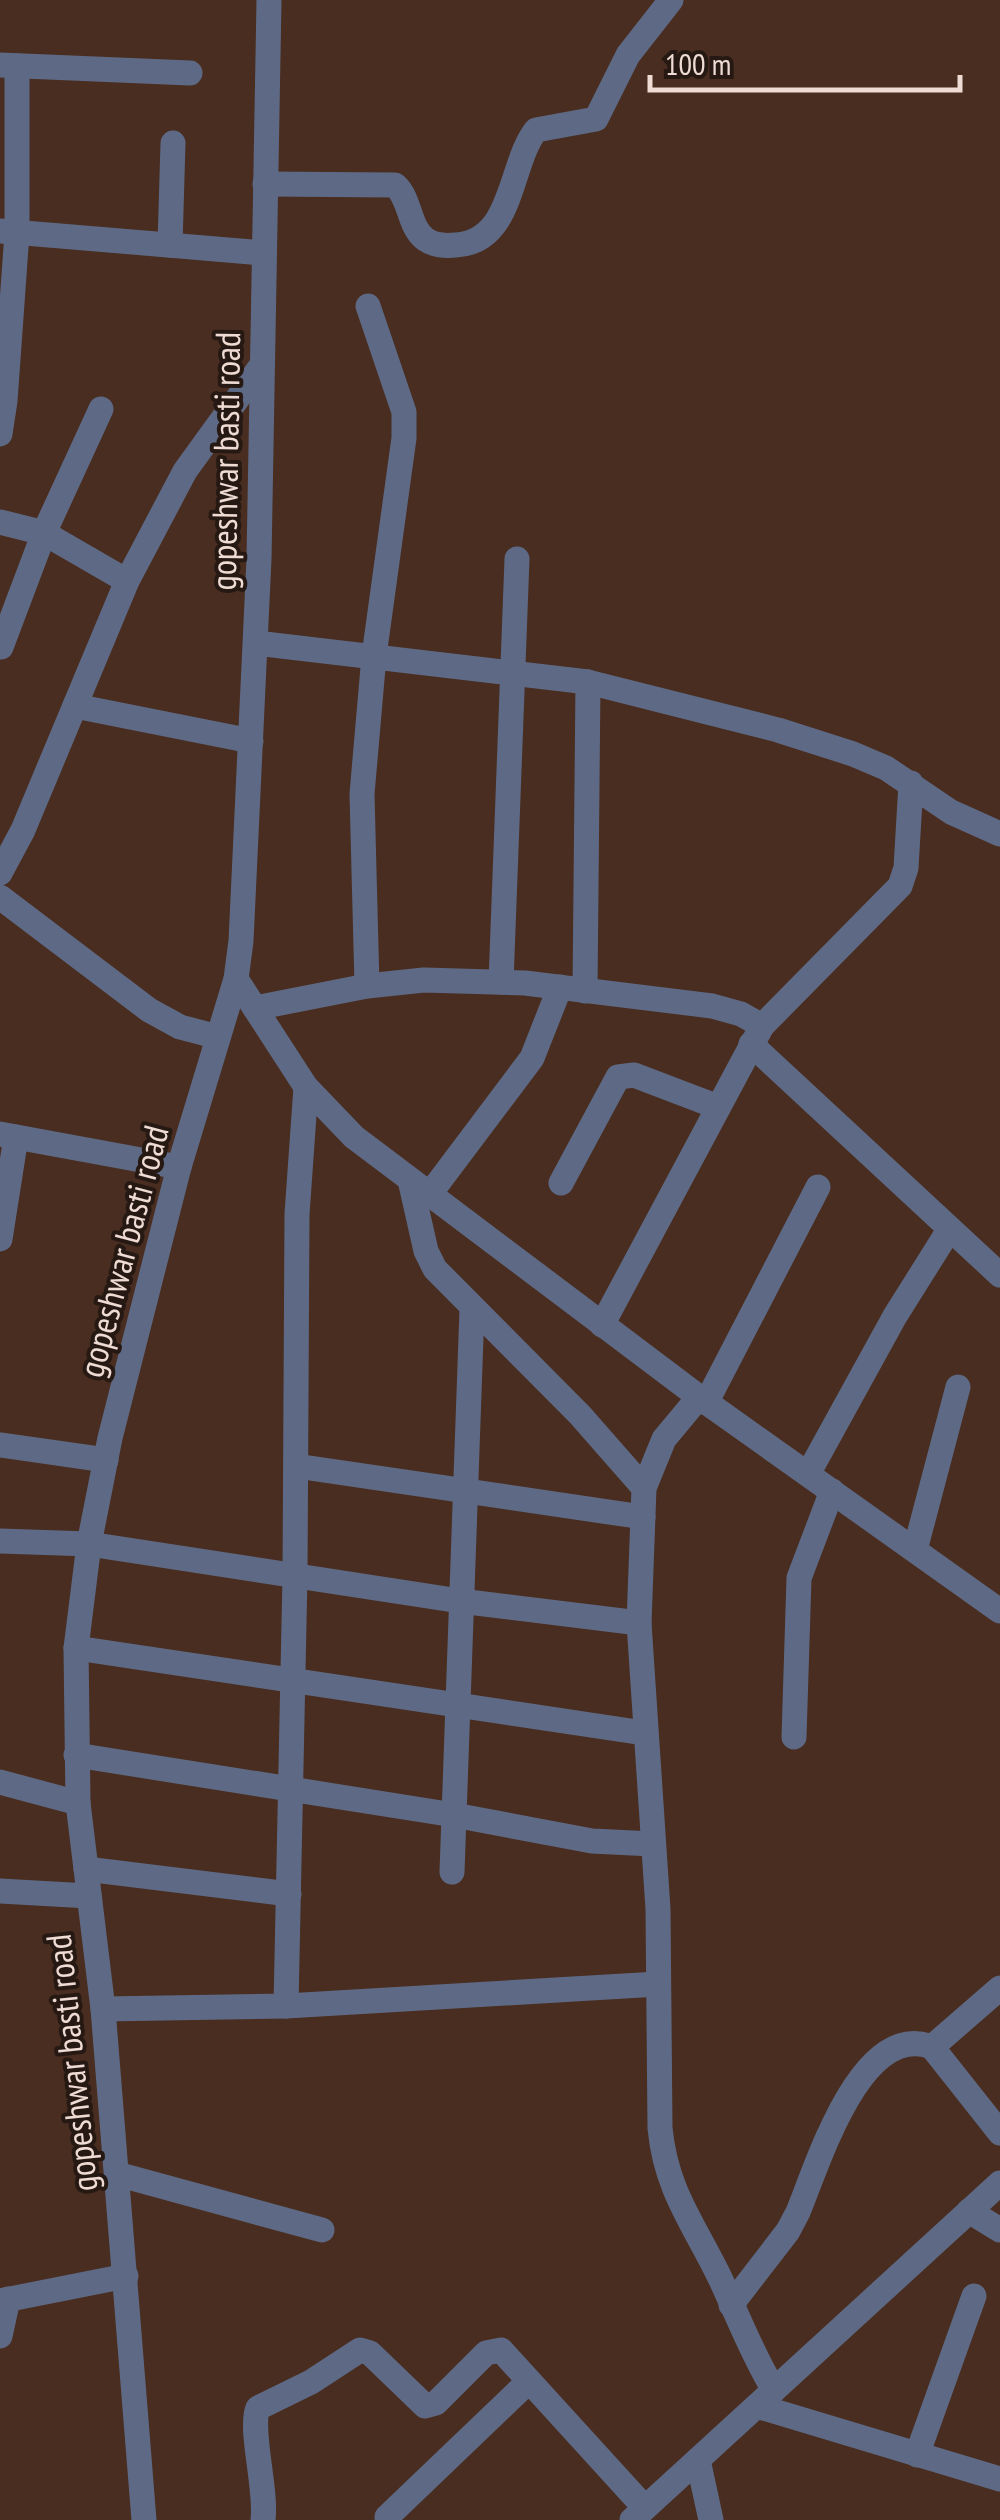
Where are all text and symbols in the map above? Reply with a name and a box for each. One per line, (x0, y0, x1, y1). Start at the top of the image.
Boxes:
scale bar (650, 30, 960, 92)
text: 100 m (665, 44, 731, 83)
street label: gopeshwar basti road (200, 331, 250, 591)
street label: gopeshwar basti road (67, 1120, 179, 1382)
street label: gopeshwar basti road (35, 1932, 107, 2194)

